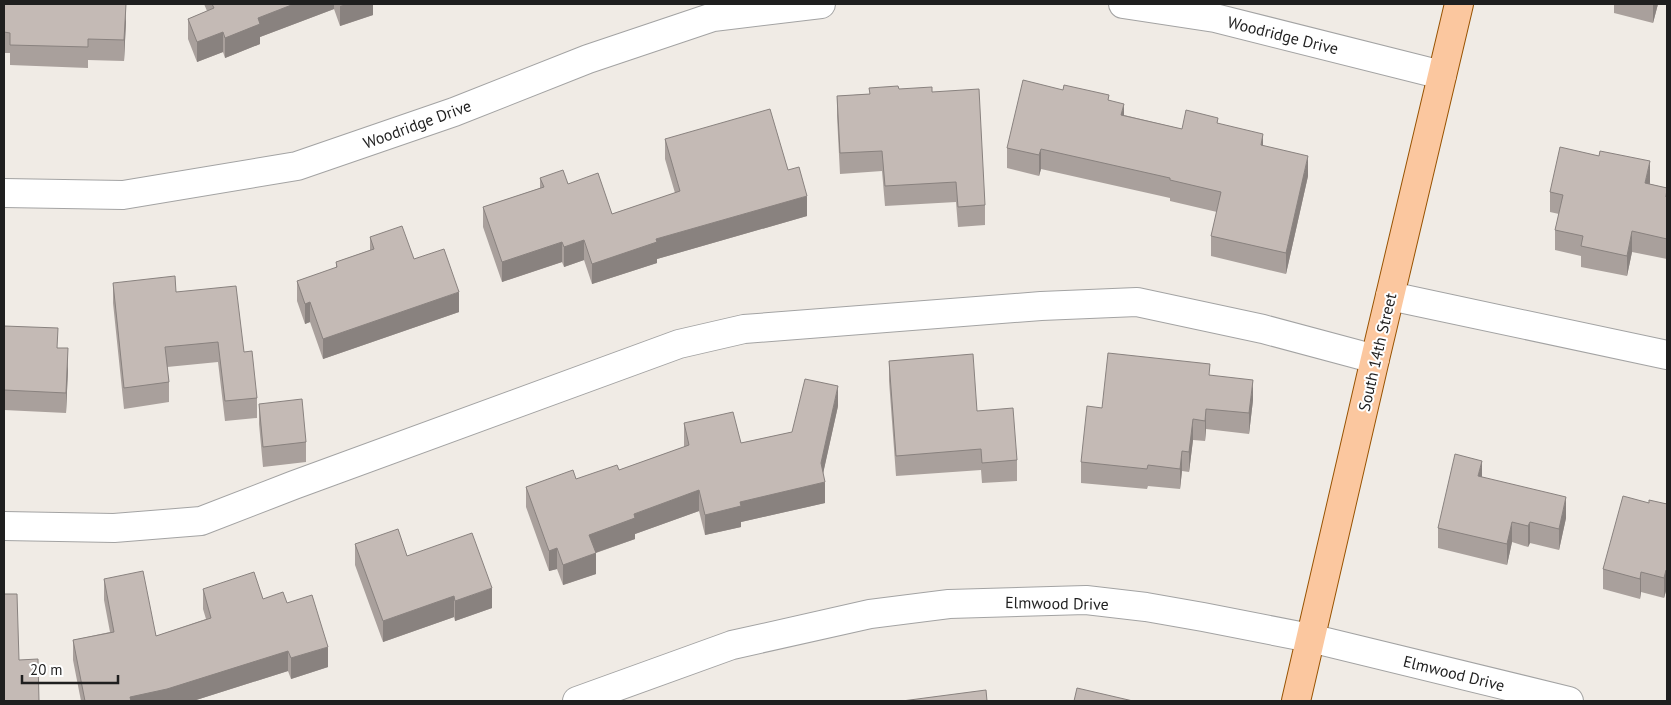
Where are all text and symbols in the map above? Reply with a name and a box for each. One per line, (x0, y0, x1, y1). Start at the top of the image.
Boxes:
street label: Woodridge Drive (1226, 12, 1340, 58)
street label: Woodridge Drive (360, 95, 474, 153)
street label: South 14th Street (1354, 290, 1400, 413)
street label: Elmwood Drive (1005, 592, 1109, 614)
street label: Elmwood Drive (1401, 651, 1507, 695)
scale bar (22, 652, 119, 684)
text: 20 m (30, 660, 63, 679)

